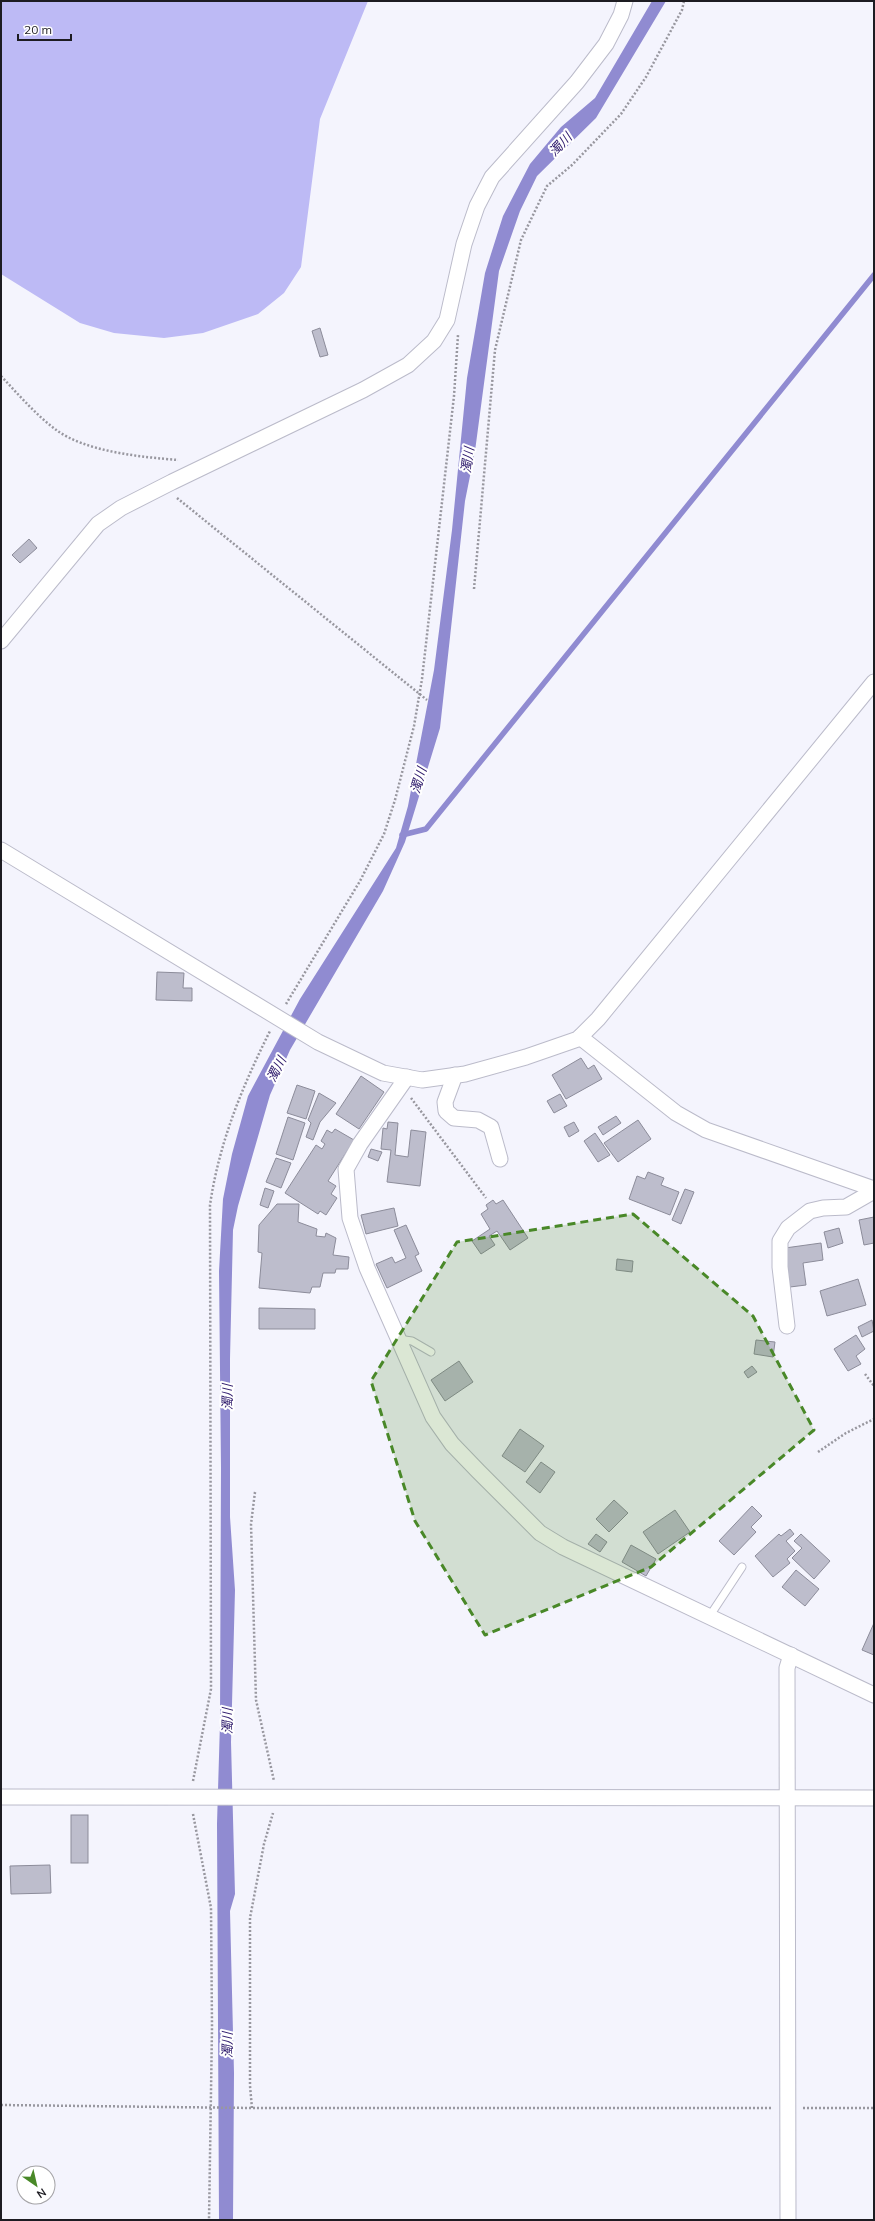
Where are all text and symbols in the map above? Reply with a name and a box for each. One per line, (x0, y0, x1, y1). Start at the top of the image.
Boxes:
scale bar (18, 16, 71, 42)
text: 20 m (24, 22, 52, 37)
water label: 濁川 (545, 128, 576, 159)
water label: 濁川 (457, 444, 477, 474)
water label: 濁川 (407, 763, 430, 795)
water label: 濁川 (263, 1052, 290, 1084)
water label: 濁川 (219, 1382, 235, 1410)
water label: 濁川 (219, 1706, 235, 1734)
water label: 濁川 (219, 2030, 235, 2058)
north arrow (16, 2165, 56, 2205)
text: N (34, 2185, 49, 2201)

